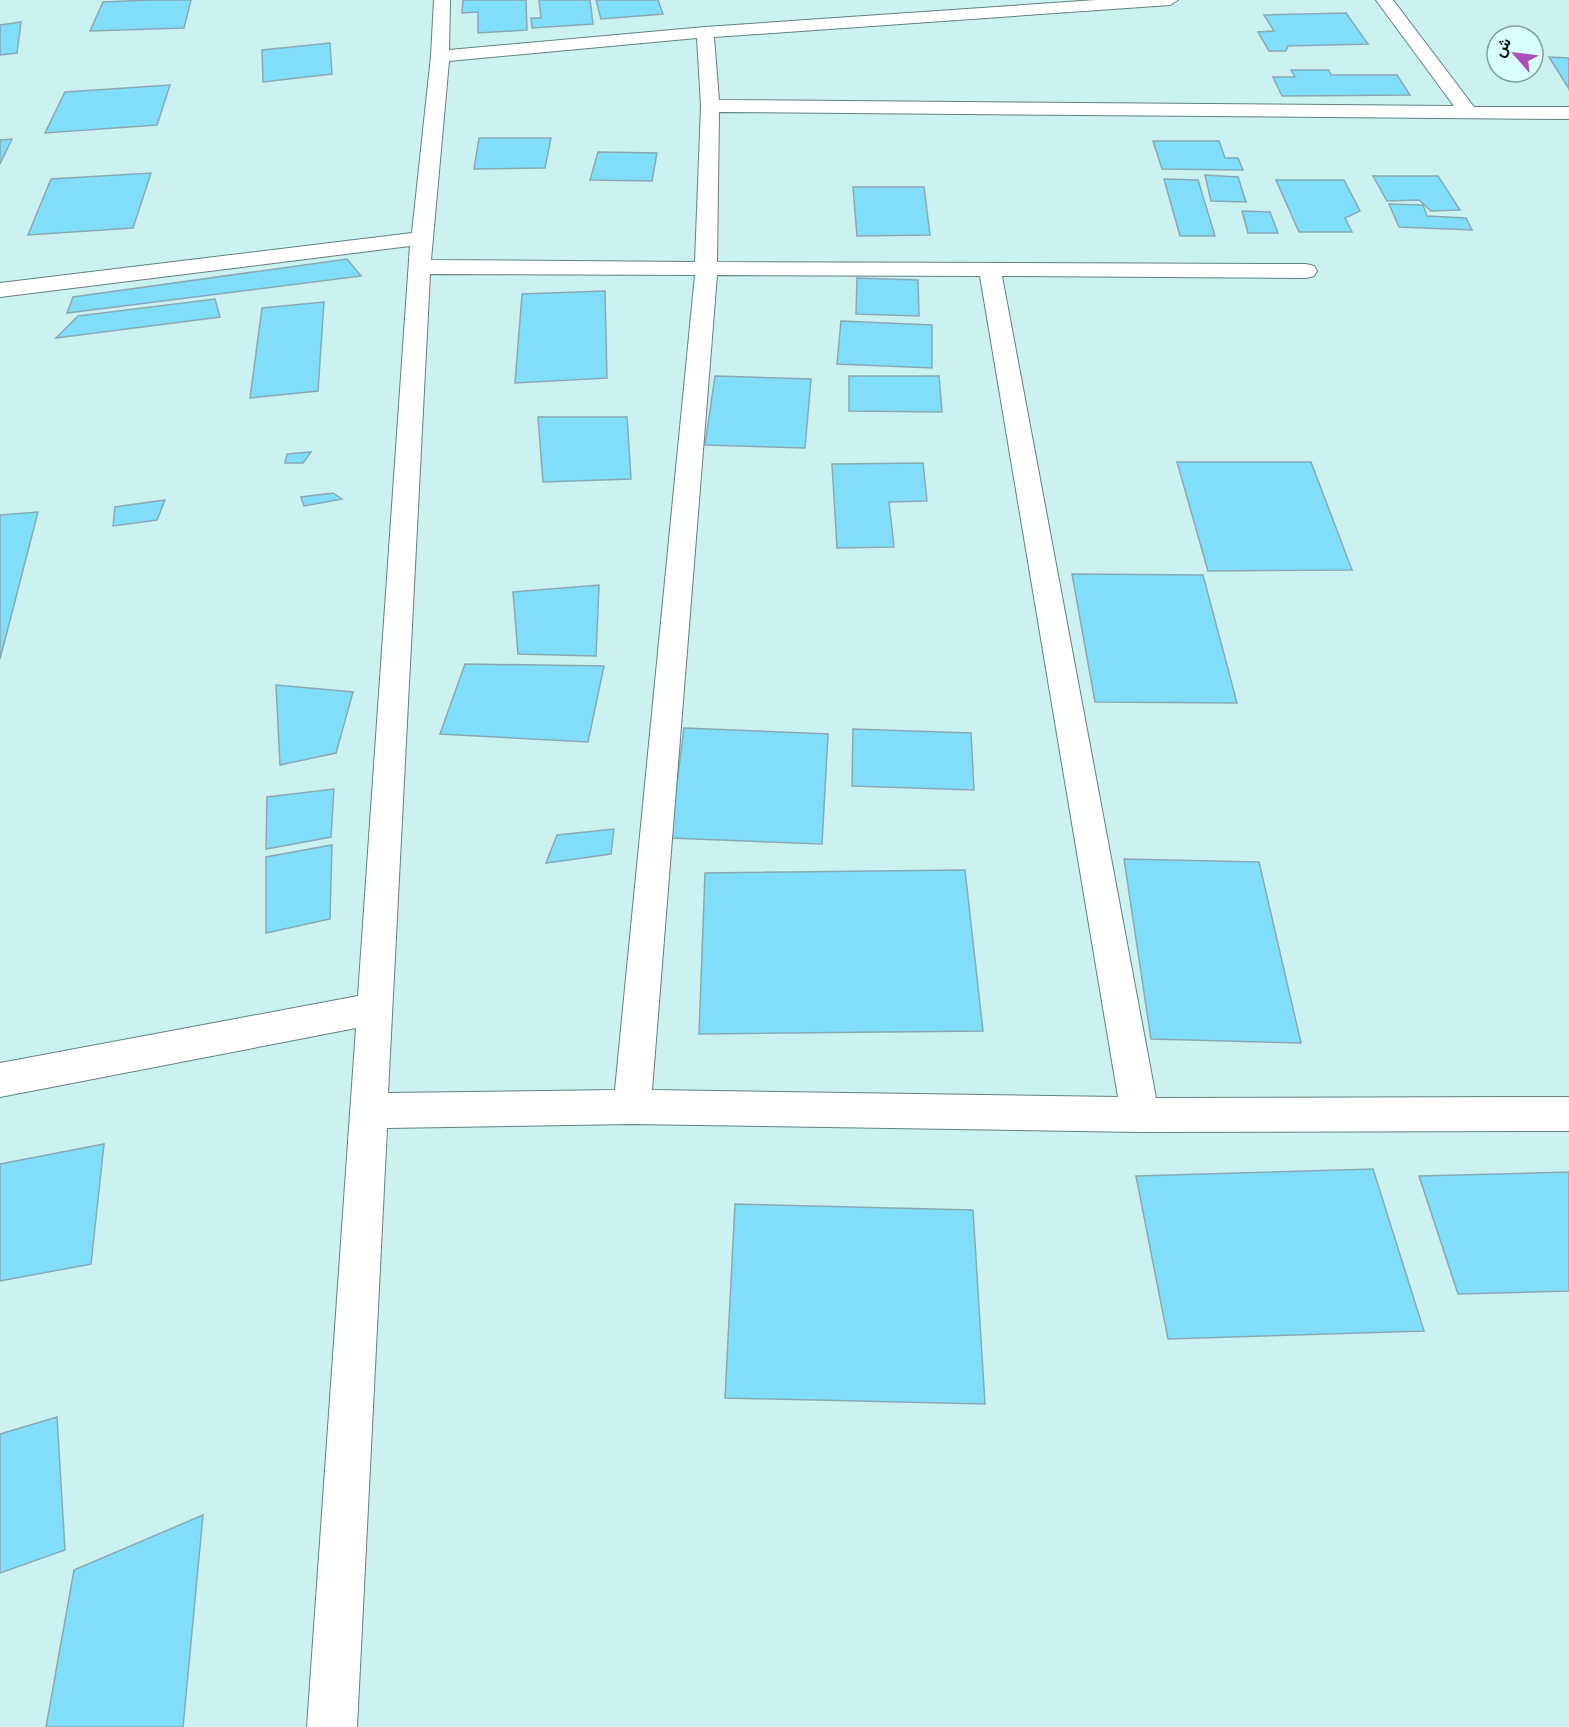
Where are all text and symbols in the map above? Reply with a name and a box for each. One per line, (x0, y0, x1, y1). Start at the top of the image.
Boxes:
north arrow (1485, 24, 1545, 84)
text: ش (1488, 33, 1516, 61)

